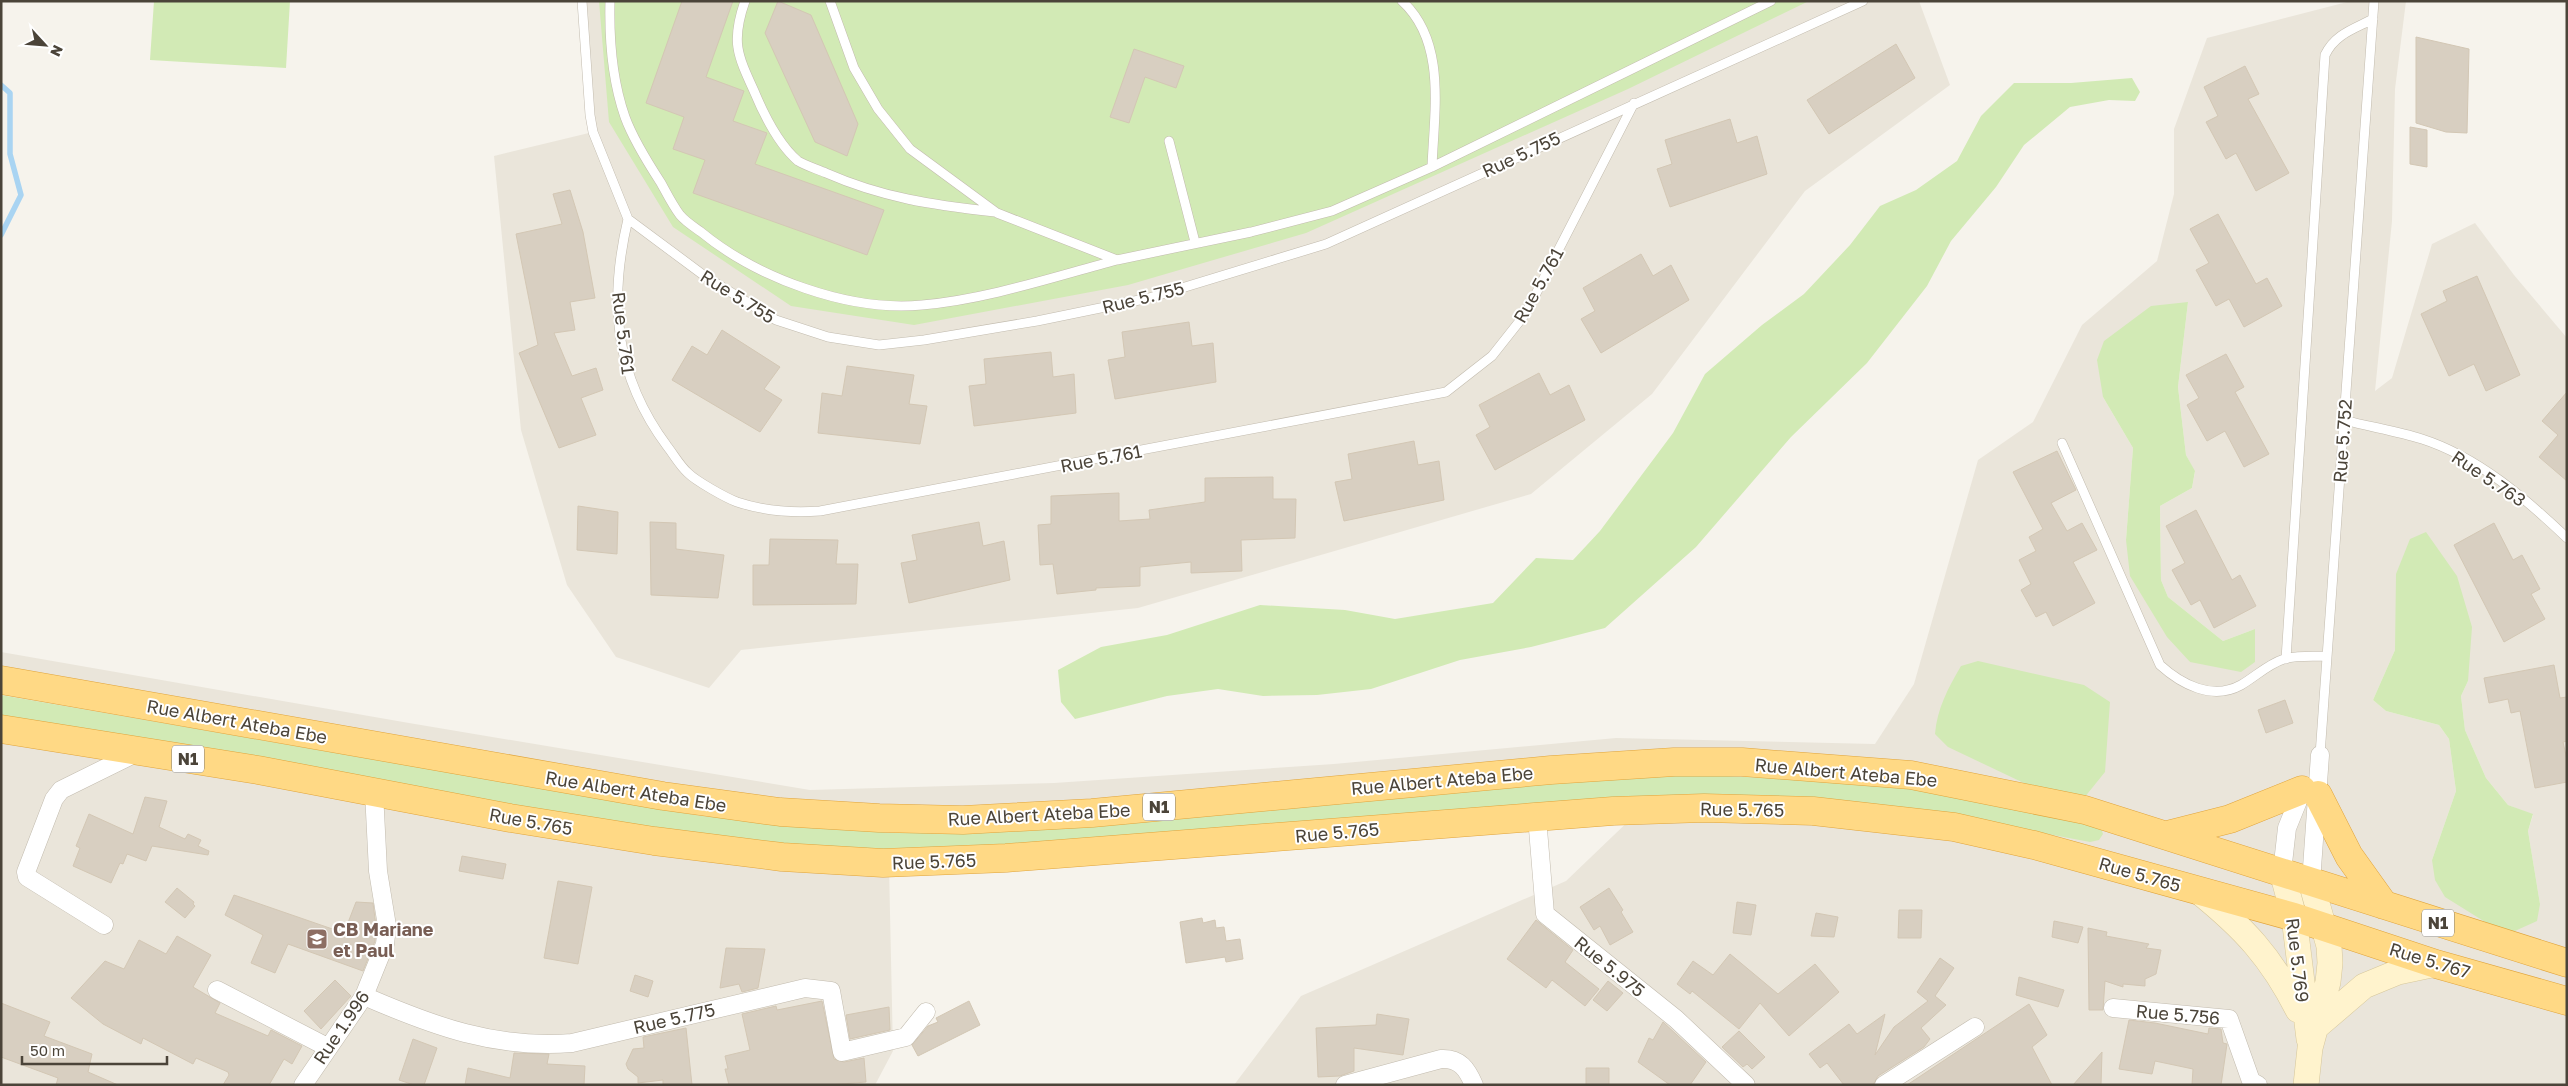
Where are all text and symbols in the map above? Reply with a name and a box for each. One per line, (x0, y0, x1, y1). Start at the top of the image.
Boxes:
north arrow (20, 20, 70, 70)
text: N (47, 42, 67, 59)
street label: Rue 5.755 (1478, 126, 1564, 182)
street label: Rue 5.761 (1508, 243, 1568, 327)
street label: Rue 5.755 (697, 264, 779, 328)
street label: Rue 5.755 (1100, 276, 1186, 318)
street label: Rue 5.761 (608, 291, 640, 376)
street label: Rue 5.752 (2328, 398, 2356, 484)
street label: Rue 5.761 (1058, 439, 1144, 477)
street label: Rue 5.763 (2448, 445, 2530, 511)
street label: Rue Albert Ateba Ebe (145, 694, 329, 748)
road number: N1 (172, 746, 204, 772)
street label: Rue Albert Ateba Ebe (1754, 753, 1938, 791)
street label: Rue Albert Ateba Ebe (1350, 761, 1534, 799)
street label: Rue Albert Ateba Ebe (544, 766, 728, 816)
road number: N1 (1143, 794, 1175, 820)
street label: Rue 5.765 (1700, 797, 1784, 821)
street label: Rue Albert Ateba Ebe (947, 798, 1131, 830)
street label: Rue 5.765 (488, 803, 574, 839)
street label: Rue 5.765 (1294, 817, 1380, 847)
street label: Rue 5.765 (891, 849, 977, 873)
street label: Rue 5.765 (2096, 852, 2184, 896)
road number: N1 (2422, 910, 2454, 936)
street label: Rue 5.769 (2282, 917, 2314, 1003)
place label: CB Mariane et Paul (333, 918, 434, 961)
school or university icon: CB Mariane et Paul (305, 927, 329, 951)
street label: Rue 5.975 (1570, 931, 1650, 1001)
street label: Rue 5.767 (2387, 937, 2473, 983)
street label: Rue 1.996 (308, 986, 374, 1068)
street label: Rue 5.775 (631, 998, 717, 1038)
street label: Rue 5.756 (2135, 999, 2221, 1029)
scale bar (22, 1034, 168, 1066)
text: 50 m (30, 1041, 65, 1059)

